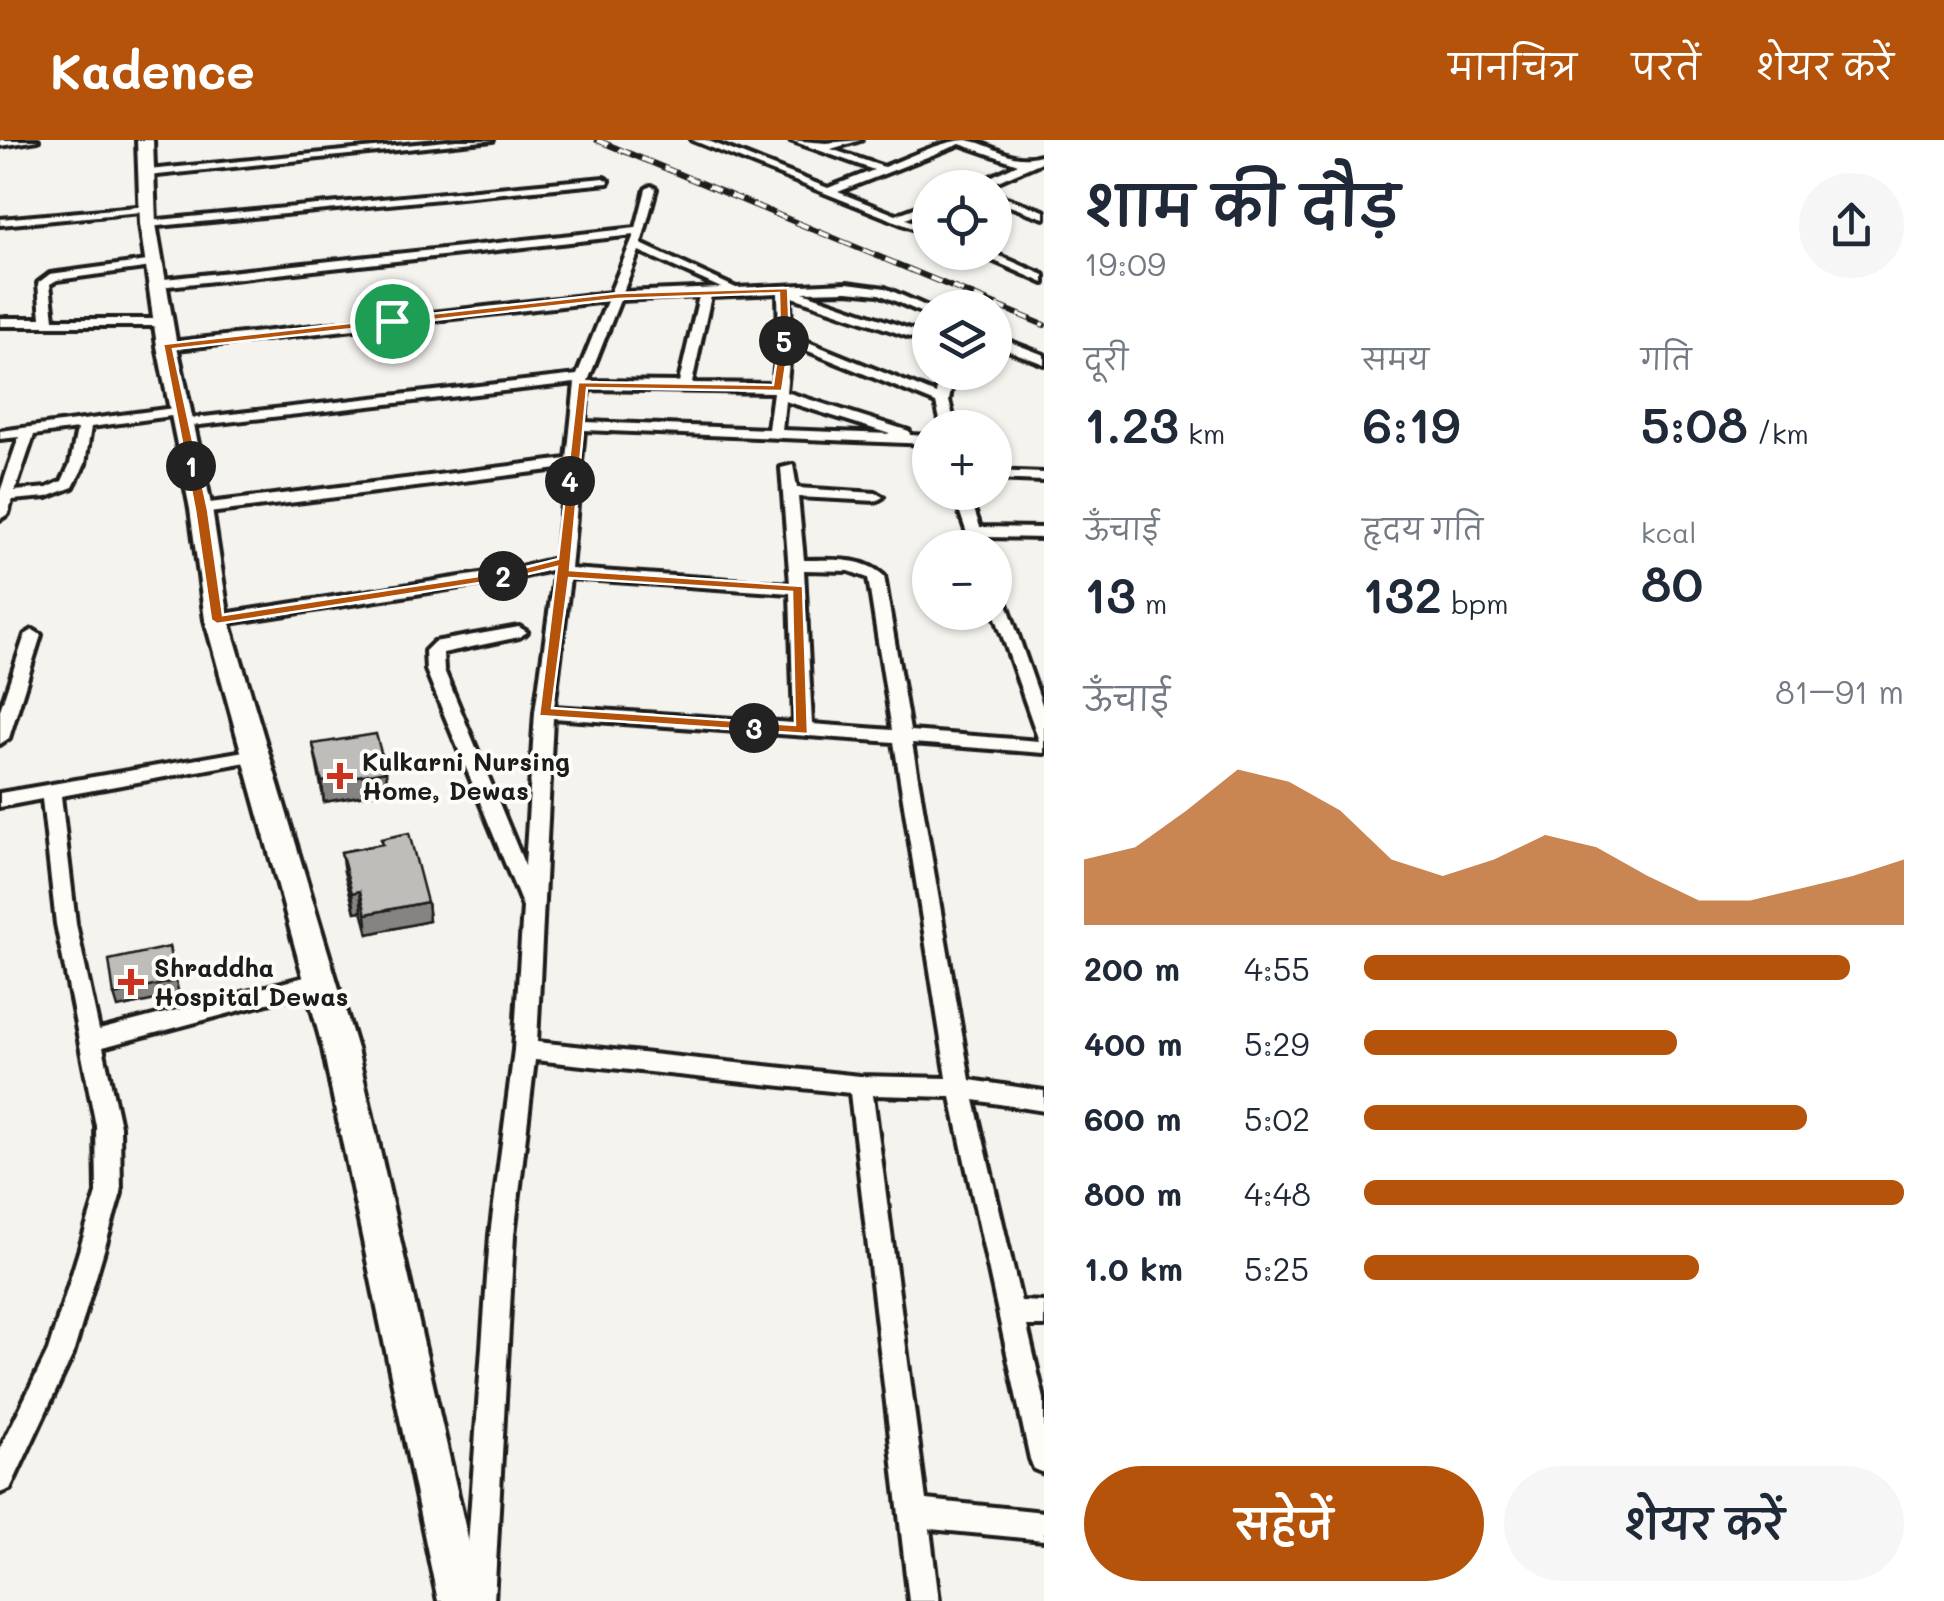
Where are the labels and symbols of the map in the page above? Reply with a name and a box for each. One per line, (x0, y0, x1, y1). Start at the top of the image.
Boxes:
pin (350, 279, 435, 364)
pin: 5 (759, 316, 809, 366)
pin: 1 (166, 441, 216, 491)
pin: 4 (545, 456, 595, 506)
pin: 2 (478, 551, 528, 601)
pin: 3 (729, 703, 779, 753)
place label: Kulkarni Nursing Home, Dewas (362, 745, 570, 806)
marker: Kulkarni Nursing Home, Dewas (327, 763, 353, 789)
place label: Shraddha Hospital Dewas (154, 951, 348, 1012)
marker: Shraddha Hospital Dewas (118, 969, 144, 995)

